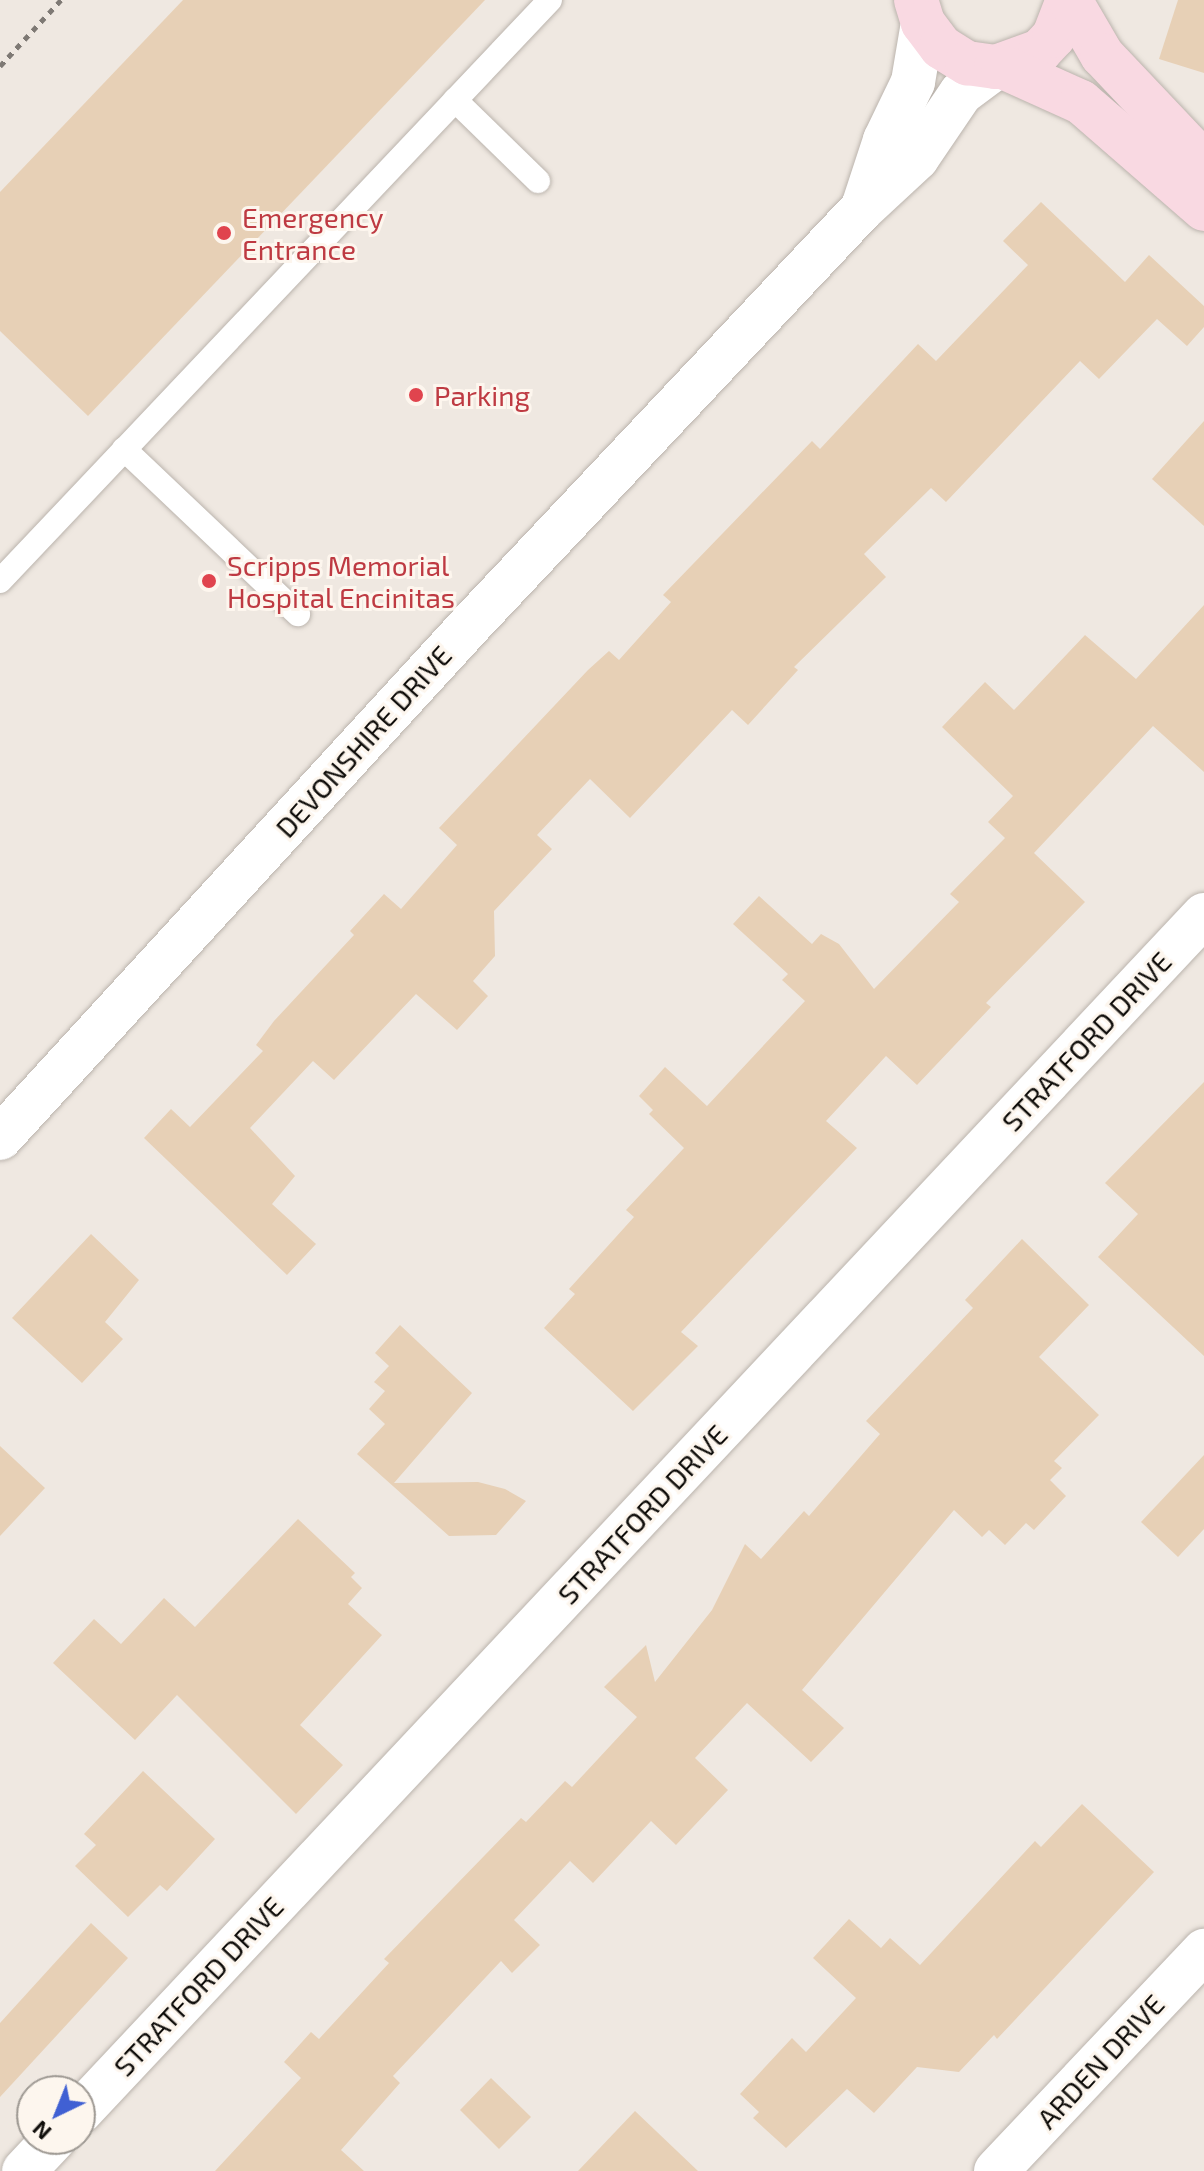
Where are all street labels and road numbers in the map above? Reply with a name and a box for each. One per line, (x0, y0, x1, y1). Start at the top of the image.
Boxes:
street label: DEVONSHIRE DRIVE (268, 638, 458, 844)
street label: STRATFORD DRIVE (994, 944, 1178, 1138)
street label: STRATFORD DRIVE (550, 1417, 734, 1611)
street label: STRATFORD DRIVE (106, 1889, 290, 2083)
street label: ARDEN DRIVE (1029, 1987, 1171, 2135)

